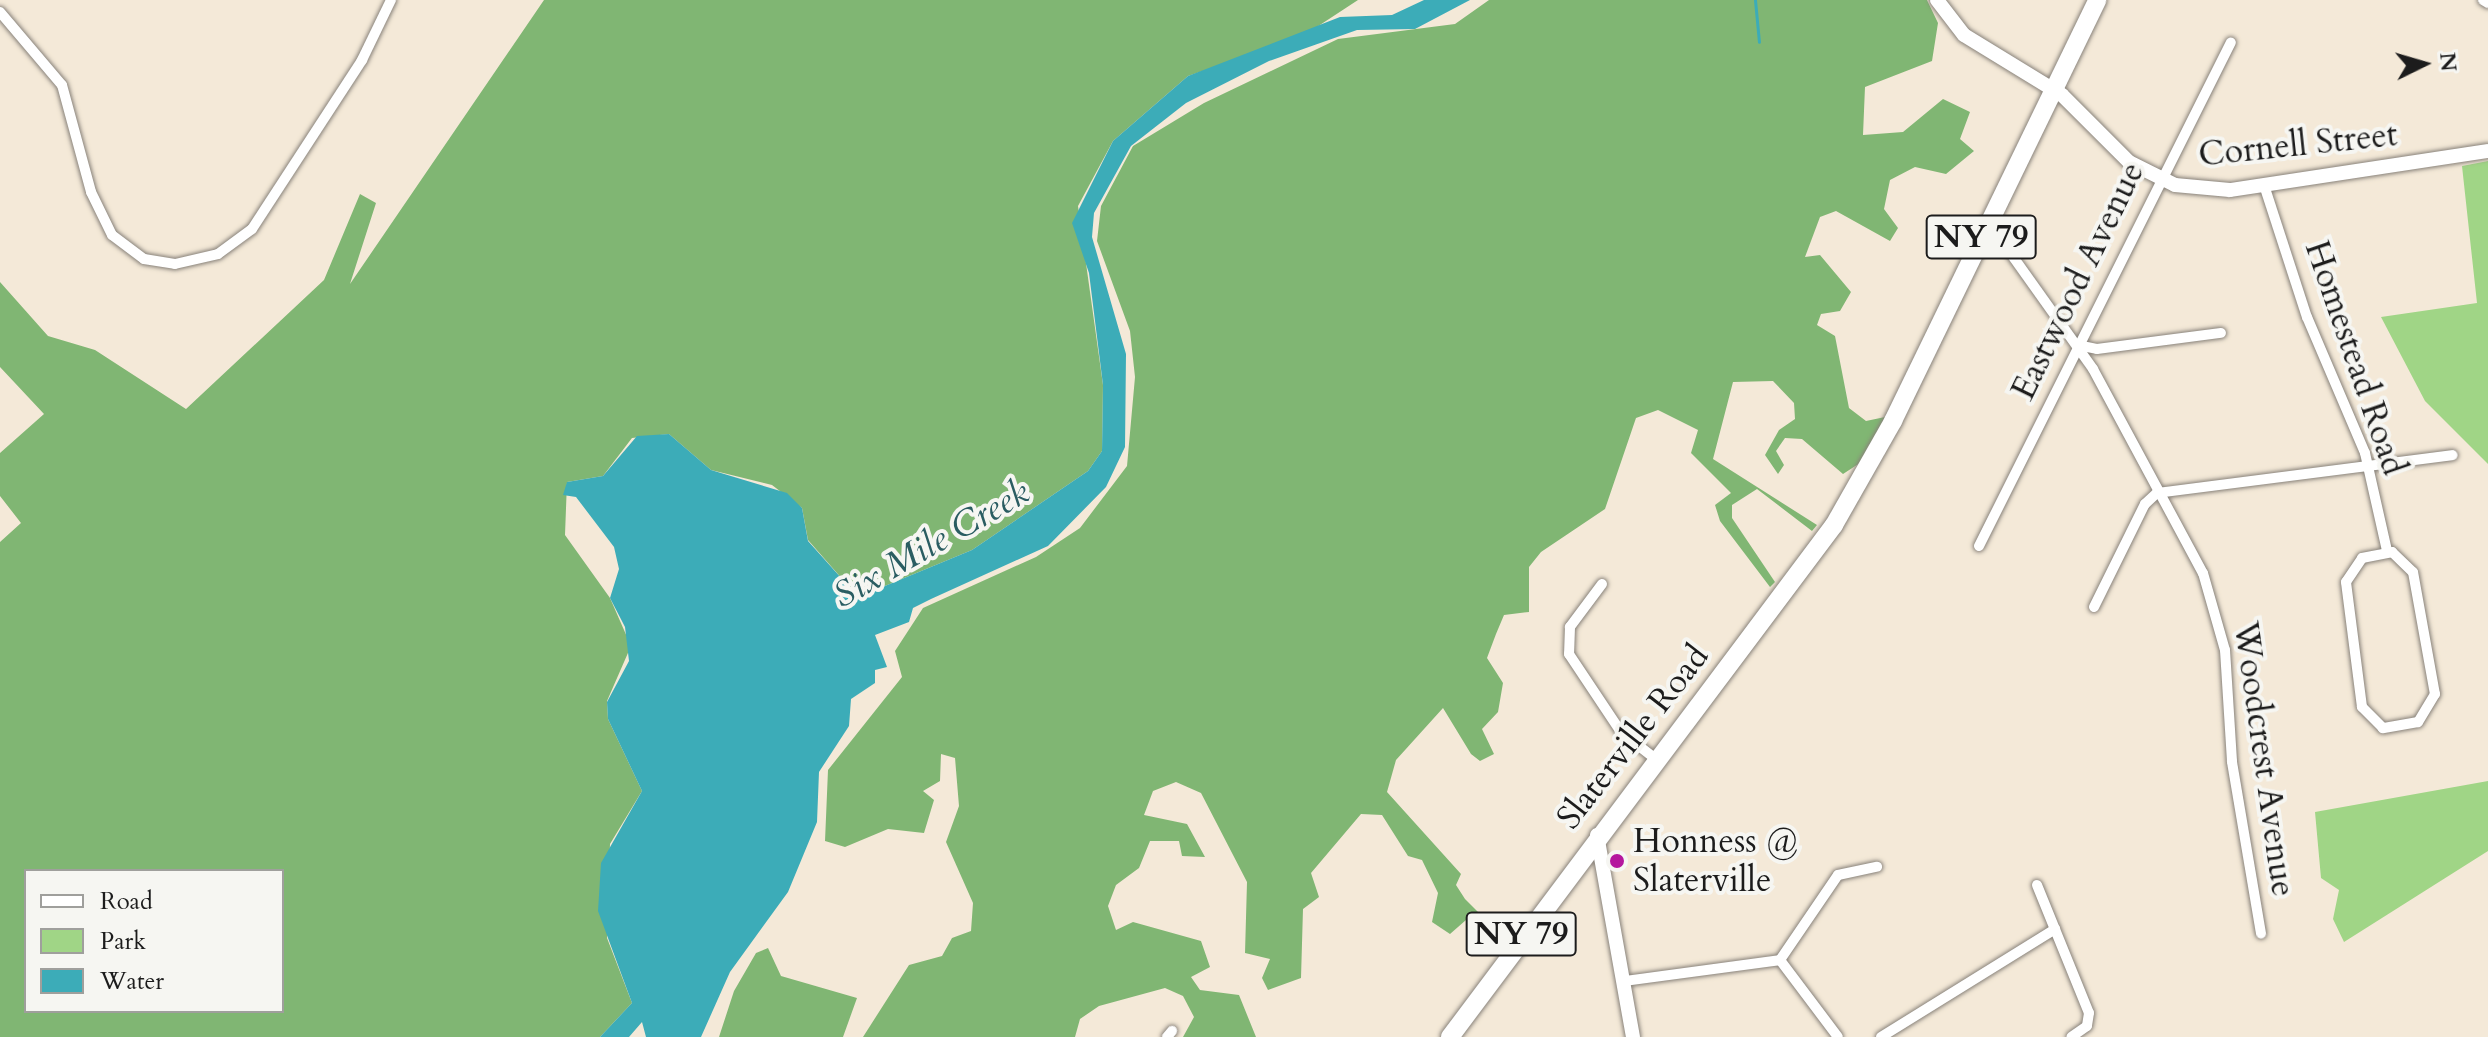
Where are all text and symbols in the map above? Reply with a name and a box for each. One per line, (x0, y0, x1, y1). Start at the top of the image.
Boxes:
north arrow (2384, 24, 2464, 104)
text: N (2432, 51, 2464, 73)
street label: Cornell Street (2197, 114, 2399, 176)
street label: Eastwood Avenue (2003, 156, 2153, 406)
road number: NY 79 (1925, 209, 2037, 265)
street label: Homestead Road (2296, 235, 2414, 481)
water label: Six Mile Creek (825, 470, 1037, 618)
street label: Woodcrest Avenue (2225, 619, 2303, 899)
street label: Slaterville Road (1548, 637, 1718, 837)
place label: Honness @ Slaterville (1633, 821, 1799, 900)
marker: Honness @ Slaterville (1608, 852, 1626, 870)
legend (24, 869, 284, 1013)
text: Road (100, 885, 153, 918)
road number: NY 79 (1465, 906, 1577, 962)
text: Park (100, 925, 146, 958)
text: Water (100, 965, 164, 998)

